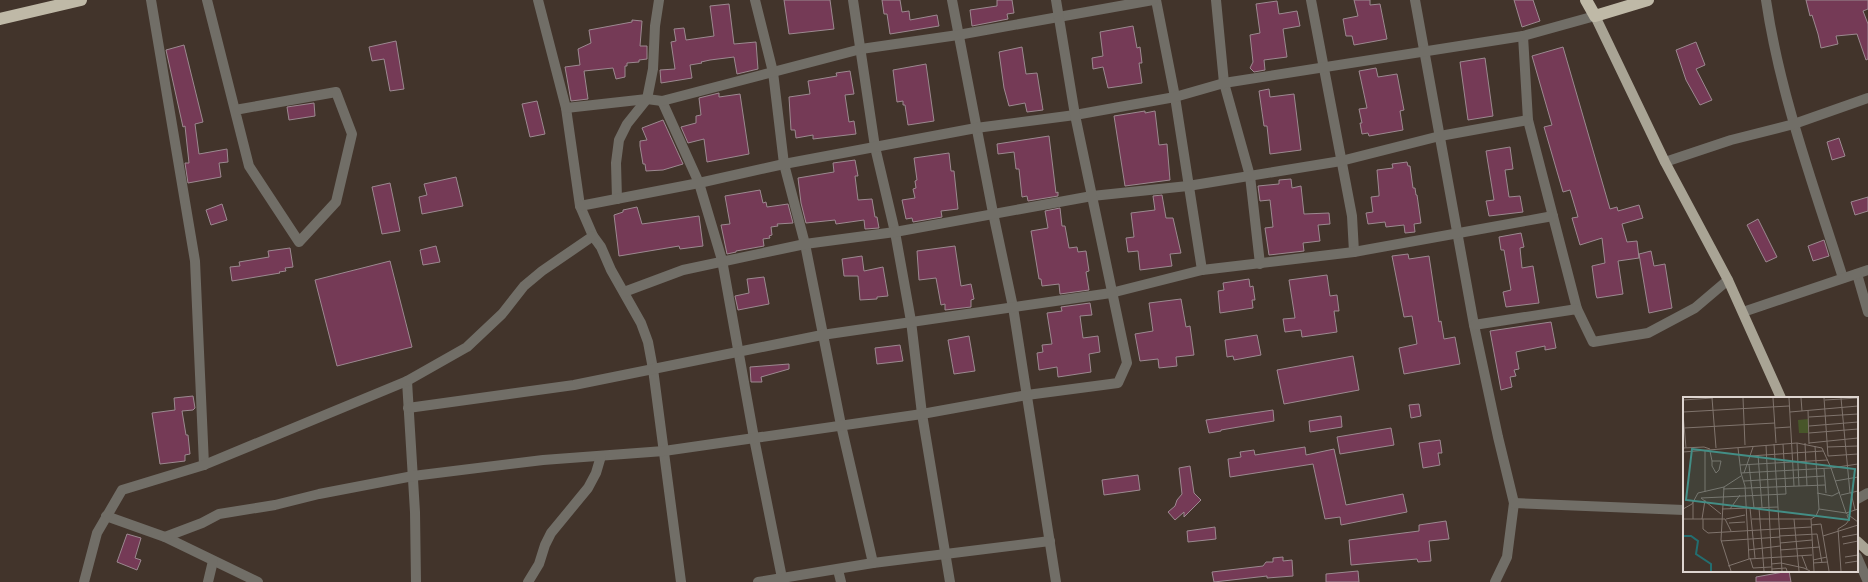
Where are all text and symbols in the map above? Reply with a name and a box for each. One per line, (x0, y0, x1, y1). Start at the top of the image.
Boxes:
inset map (1683, 397, 1858, 572)

